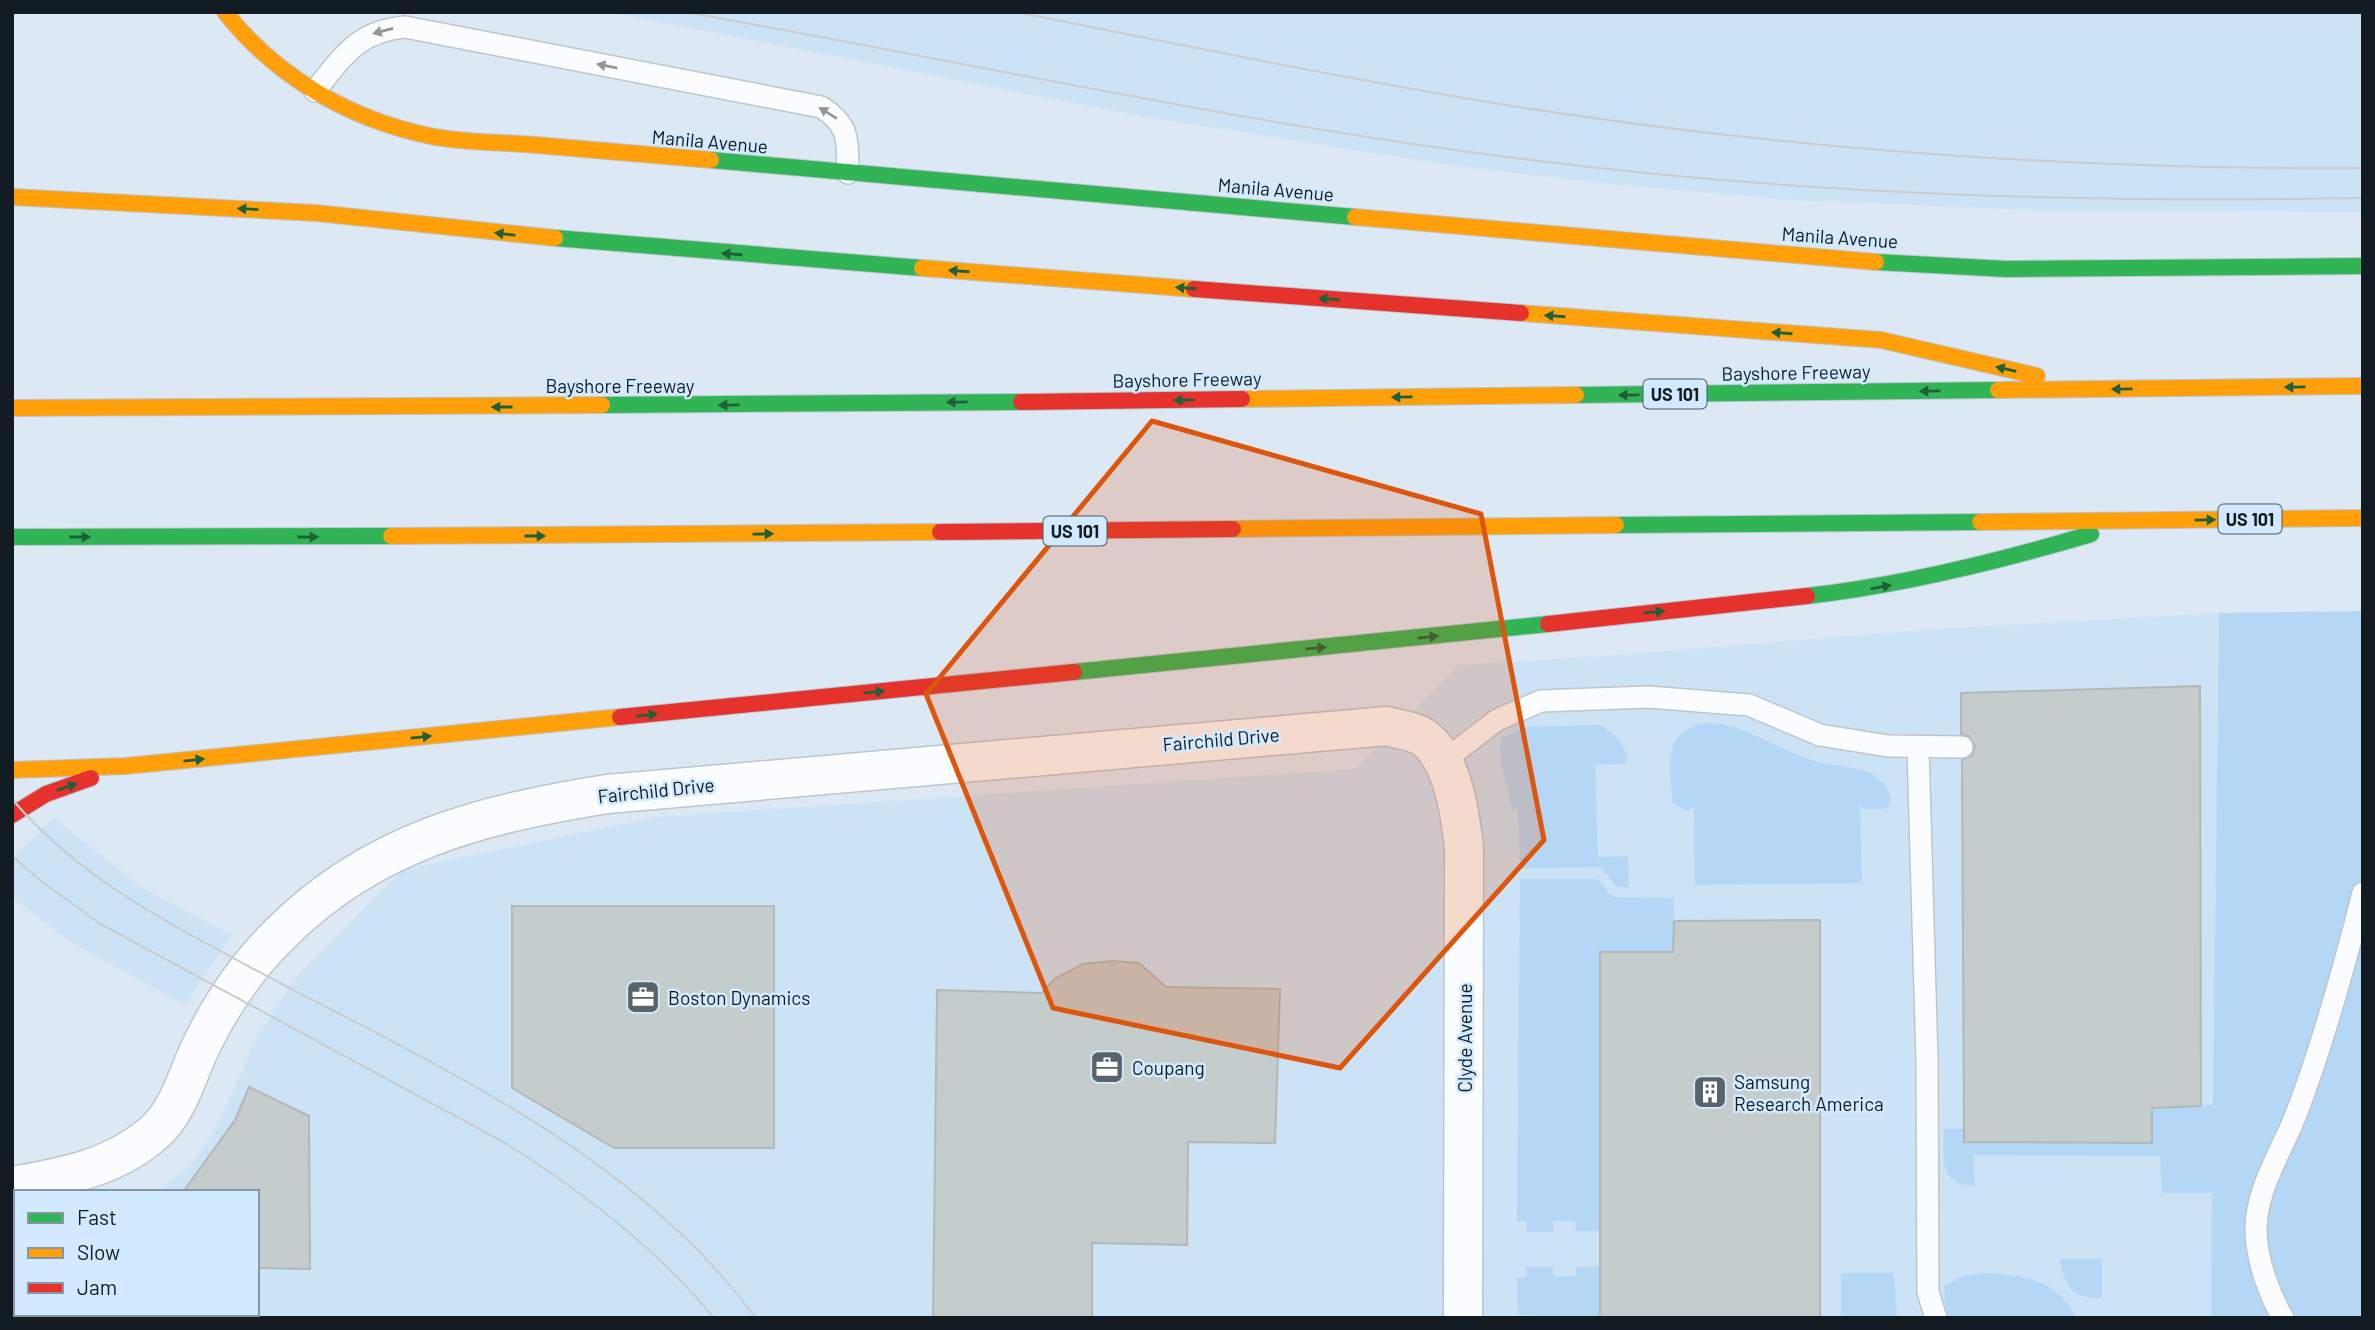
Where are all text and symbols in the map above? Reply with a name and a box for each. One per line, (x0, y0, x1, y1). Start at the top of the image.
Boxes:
one-way arrow (372, 26, 394, 37)
one-way arrow (596, 60, 618, 71)
one-way arrow (818, 107, 838, 120)
street label: Manila Avenue (651, 124, 769, 158)
street label: Manila Avenue (1217, 172, 1335, 206)
one-way arrow (237, 204, 259, 215)
street label: Manila Avenue (1781, 221, 1899, 253)
one-way arrow (494, 229, 516, 240)
one-way arrow (721, 248, 743, 259)
one-way arrow (948, 265, 970, 276)
one-way arrow (1174, 282, 1196, 293)
one-way arrow (1317, 293, 1339, 304)
one-way arrow (1544, 310, 1566, 321)
one-way arrow (1771, 327, 1793, 338)
street label: Bayshore Freeway (1721, 359, 1871, 385)
one-way arrow (1995, 363, 2017, 374)
street label: Bayshore Freeway (1112, 366, 1262, 392)
street label: Bayshore Freeway (545, 374, 695, 397)
road number: US 101 (1644, 380, 1706, 408)
one-way arrow (2283, 381, 2305, 393)
one-way arrow (2111, 383, 2133, 395)
one-way arrow (1919, 385, 1941, 397)
one-way arrow (1618, 389, 1640, 400)
one-way arrow (1391, 391, 1413, 403)
one-way arrow (1173, 394, 1195, 405)
one-way arrow (946, 396, 968, 408)
one-way arrow (718, 399, 740, 411)
one-way arrow (491, 401, 513, 413)
road number: US 101 (2218, 504, 2282, 534)
one-way arrow (2195, 514, 2217, 526)
road number: US 101 (1044, 516, 1106, 546)
one-way arrow (752, 528, 774, 540)
one-way arrow (525, 530, 547, 542)
one-way arrow (70, 531, 92, 543)
one-way arrow (297, 531, 319, 543)
one-way arrow (1870, 581, 1892, 592)
one-way arrow (1644, 607, 1666, 618)
one-way arrow (1417, 631, 1439, 642)
one-way arrow (1306, 642, 1328, 653)
one-way arrow (863, 686, 885, 697)
one-way arrow (636, 709, 658, 720)
street label: Fairchild Drive (1162, 722, 1280, 756)
one-way arrow (410, 731, 432, 742)
one-way arrow (184, 754, 206, 765)
street label: Fairchild Drive (596, 772, 716, 808)
one-way arrow (57, 781, 78, 791)
office icon: Boston Dynamics (624, 978, 662, 1016)
street label: Clyde Avenue (1453, 983, 1476, 1093)
place label: Boston Dynamics (668, 986, 810, 1009)
office icon: Coupang (1088, 1048, 1126, 1086)
place label: Coupang (1132, 1056, 1205, 1079)
place label: Samsung Research America (1734, 1070, 1884, 1115)
building icon: Samsung Research America (1691, 1073, 1729, 1111)
legend (14, 1190, 259, 1316)
text: Fast (77, 1204, 117, 1229)
text: Slow (77, 1239, 120, 1264)
text: Jam (77, 1274, 117, 1299)

